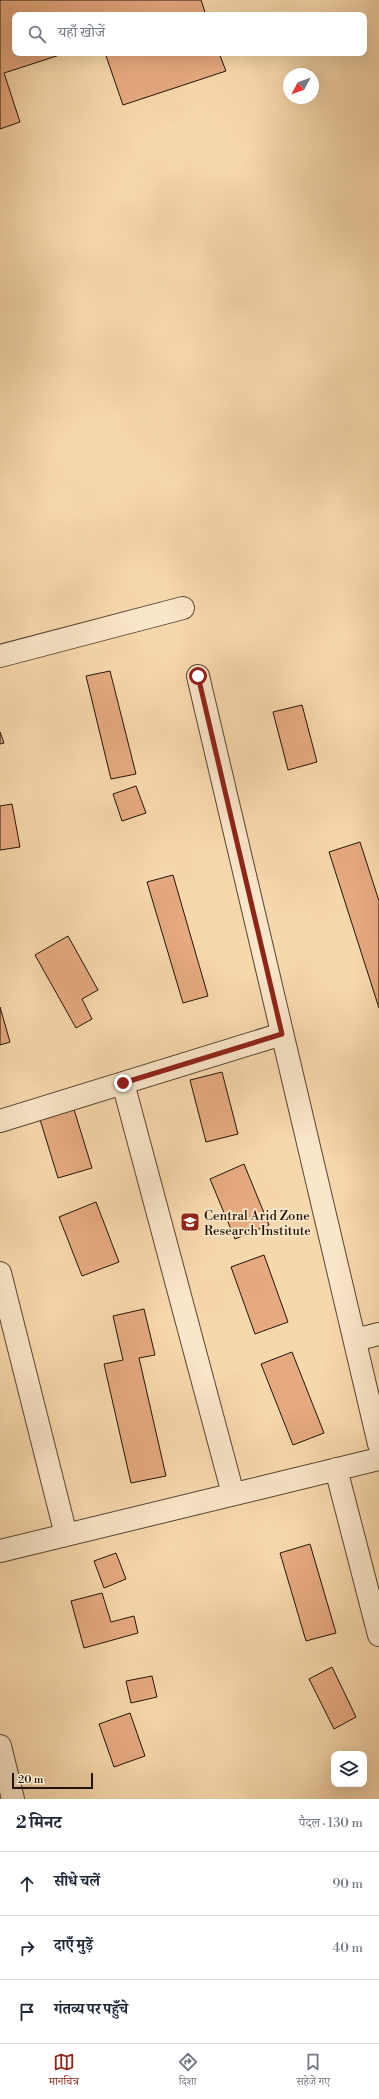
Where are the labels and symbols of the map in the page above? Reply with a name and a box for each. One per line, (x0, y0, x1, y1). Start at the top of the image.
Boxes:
north arrow (283, 68, 319, 104)
route start (189, 667, 207, 685)
route end (114, 1074, 132, 1092)
place label: Central Arid Zone Research Institute (204, 1208, 311, 1239)
school or university icon: Central Arid Zone Research Institute (179, 1211, 201, 1233)
scale bar (12, 1771, 93, 1790)

